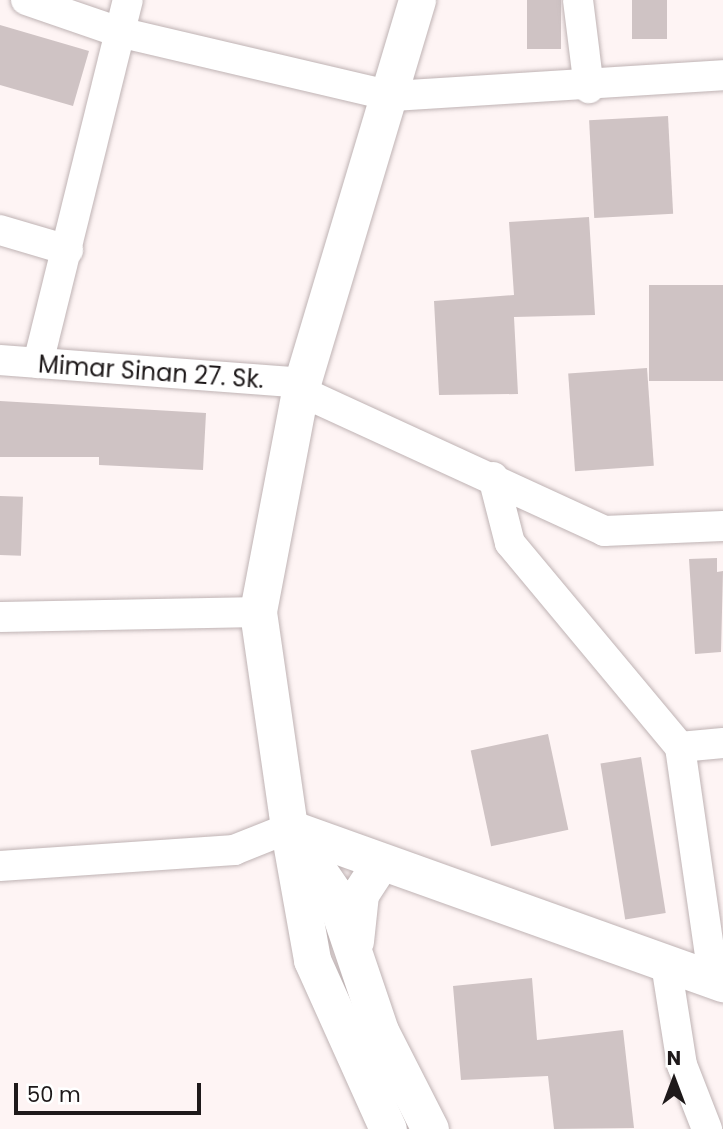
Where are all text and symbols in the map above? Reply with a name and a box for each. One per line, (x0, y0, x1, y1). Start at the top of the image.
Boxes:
street label: Mimar Sinan 27. Sk. (37, 350, 265, 394)
north arrow (639, 1045, 709, 1115)
text: N (667, 1045, 681, 1072)
scale bar (18, 1070, 205, 1114)
text: 50 m (27, 1080, 81, 1109)

